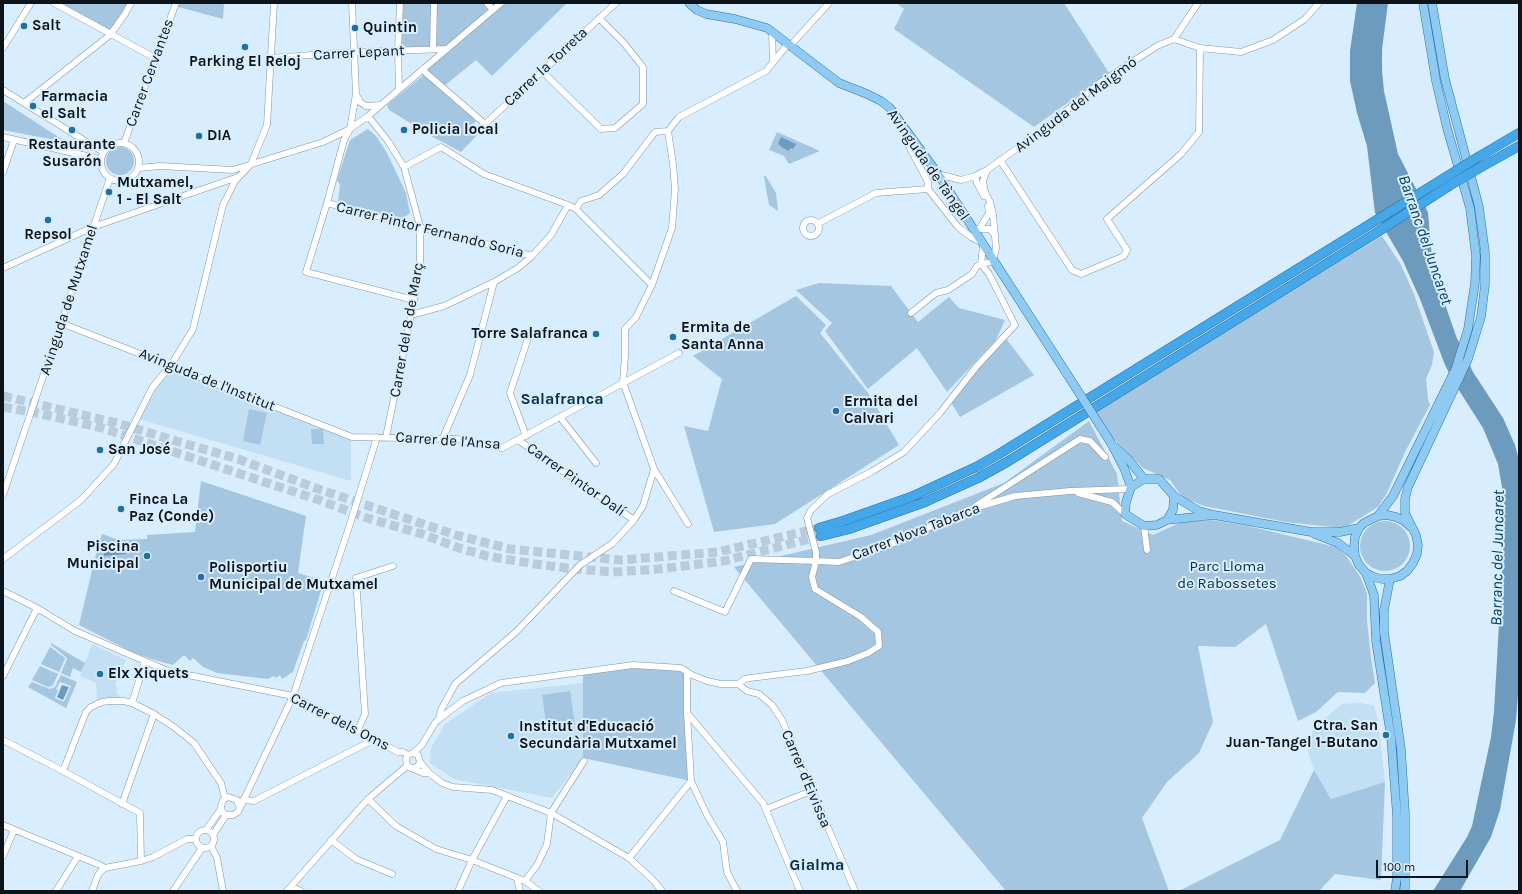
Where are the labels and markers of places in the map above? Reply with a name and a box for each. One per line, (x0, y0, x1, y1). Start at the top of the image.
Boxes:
place label: Salt (32, 17, 61, 35)
place label: Quintin (363, 19, 417, 37)
marker: Salt (19, 21, 29, 31)
marker: Quintin (350, 23, 360, 33)
marker: Parking El Reloj (240, 42, 250, 52)
place label: Parking El Reloj (189, 53, 301, 71)
place label: Farmacia el Salt (41, 88, 108, 123)
marker: Farmacia el Salt (28, 101, 38, 111)
place label: Policia local (412, 121, 498, 139)
marker: Restaurante Susarón (67, 125, 77, 135)
marker: Policia local (399, 125, 409, 135)
place label: DIA (207, 127, 231, 145)
marker: DIA (194, 131, 204, 141)
place label: Restaurante Susarón (28, 136, 116, 171)
place label: Mutxamel, 1 - El Salt (117, 174, 193, 209)
marker: Mutxamel, 1 - El Salt (104, 187, 114, 197)
marker: Repsol (43, 215, 53, 225)
place label: Repsol (24, 226, 72, 244)
place label: Ermita de Santa Anna (681, 319, 764, 354)
place label: Torre Salafranca (471, 325, 588, 343)
marker: Torre Salafranca (591, 329, 601, 339)
marker: Ermita de Santa Anna (668, 332, 678, 342)
place label: Ermita del Calvari (844, 393, 918, 428)
marker: Ermita del Calvari (831, 406, 841, 416)
place label: San José (108, 441, 170, 459)
marker: San José (95, 445, 105, 455)
place label: Finca La Paz (Conde) (129, 491, 214, 526)
marker: Finca La Paz (Conde) (116, 504, 126, 514)
place label: Piscina Municipal (67, 538, 139, 573)
marker: Piscina Municipal (142, 551, 152, 561)
place label: Polisportiu Municipal de Mutxamel (209, 559, 378, 594)
marker: Polisportiu Municipal de Mutxamel (196, 572, 206, 582)
place label: Elx Xiquets (108, 665, 189, 683)
marker: Elx Xiquets (95, 669, 105, 679)
place label: Ctra. San Juan-Tangel 1-Butano (1226, 717, 1378, 752)
place label: Institut d'Educació Secundària Mutxamel (519, 718, 677, 753)
marker: Ctra. San Juan-Tangel 1-Butano (1381, 730, 1391, 740)
marker: Institut d'Educació Secundària Mutxamel (506, 731, 516, 741)

